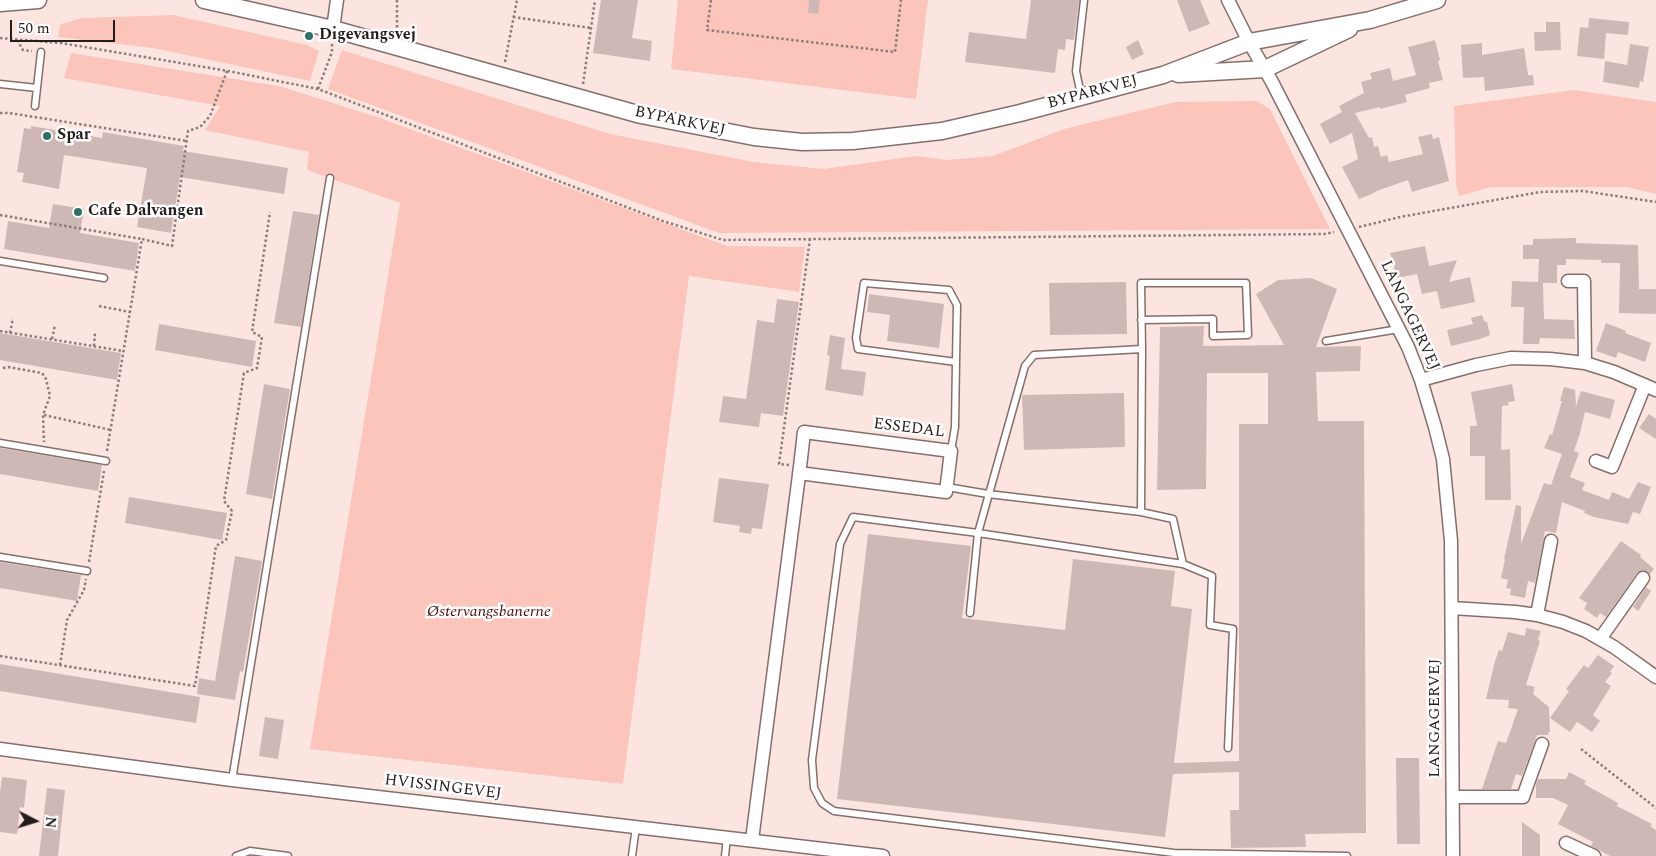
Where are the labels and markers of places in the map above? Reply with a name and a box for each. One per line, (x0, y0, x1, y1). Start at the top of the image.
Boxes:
place label: Digevangsvej (319, 26, 416, 46)
marker: Digevangsvej (303, 30, 315, 42)
place label: Spar (57, 126, 91, 146)
marker: Spar (41, 130, 53, 142)
place label: Cafe Dalvangen (88, 202, 204, 222)
marker: Cafe Dalvangen (72, 206, 84, 218)

